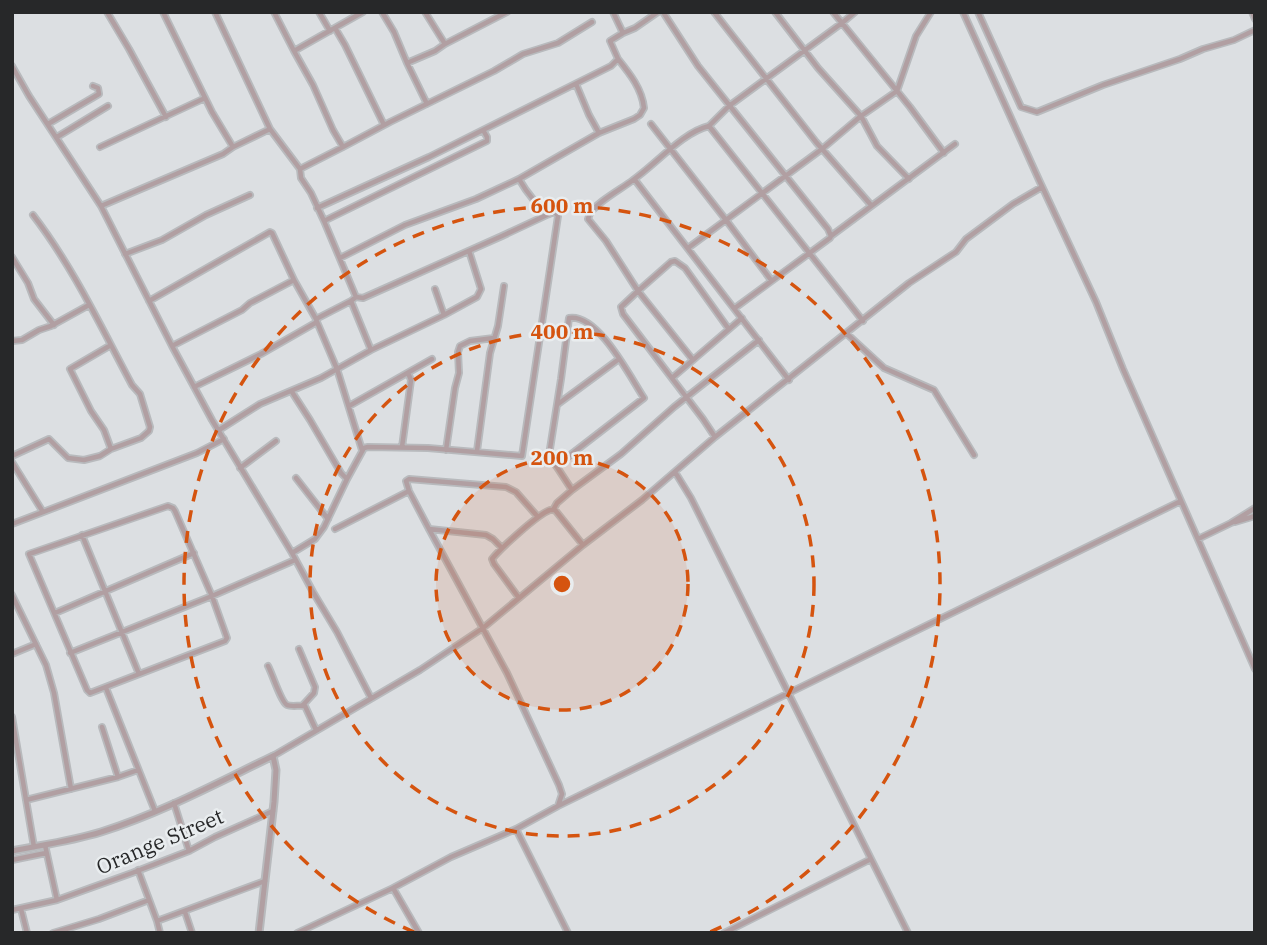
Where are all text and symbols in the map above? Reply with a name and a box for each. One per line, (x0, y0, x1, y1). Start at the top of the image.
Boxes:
text: 600 m (530, 191, 594, 219)
text: 400 m (530, 317, 594, 345)
text: 200 m (530, 443, 594, 471)
centre of rings (550, 572, 574, 596)
street label: Orange Street (92, 802, 228, 880)

